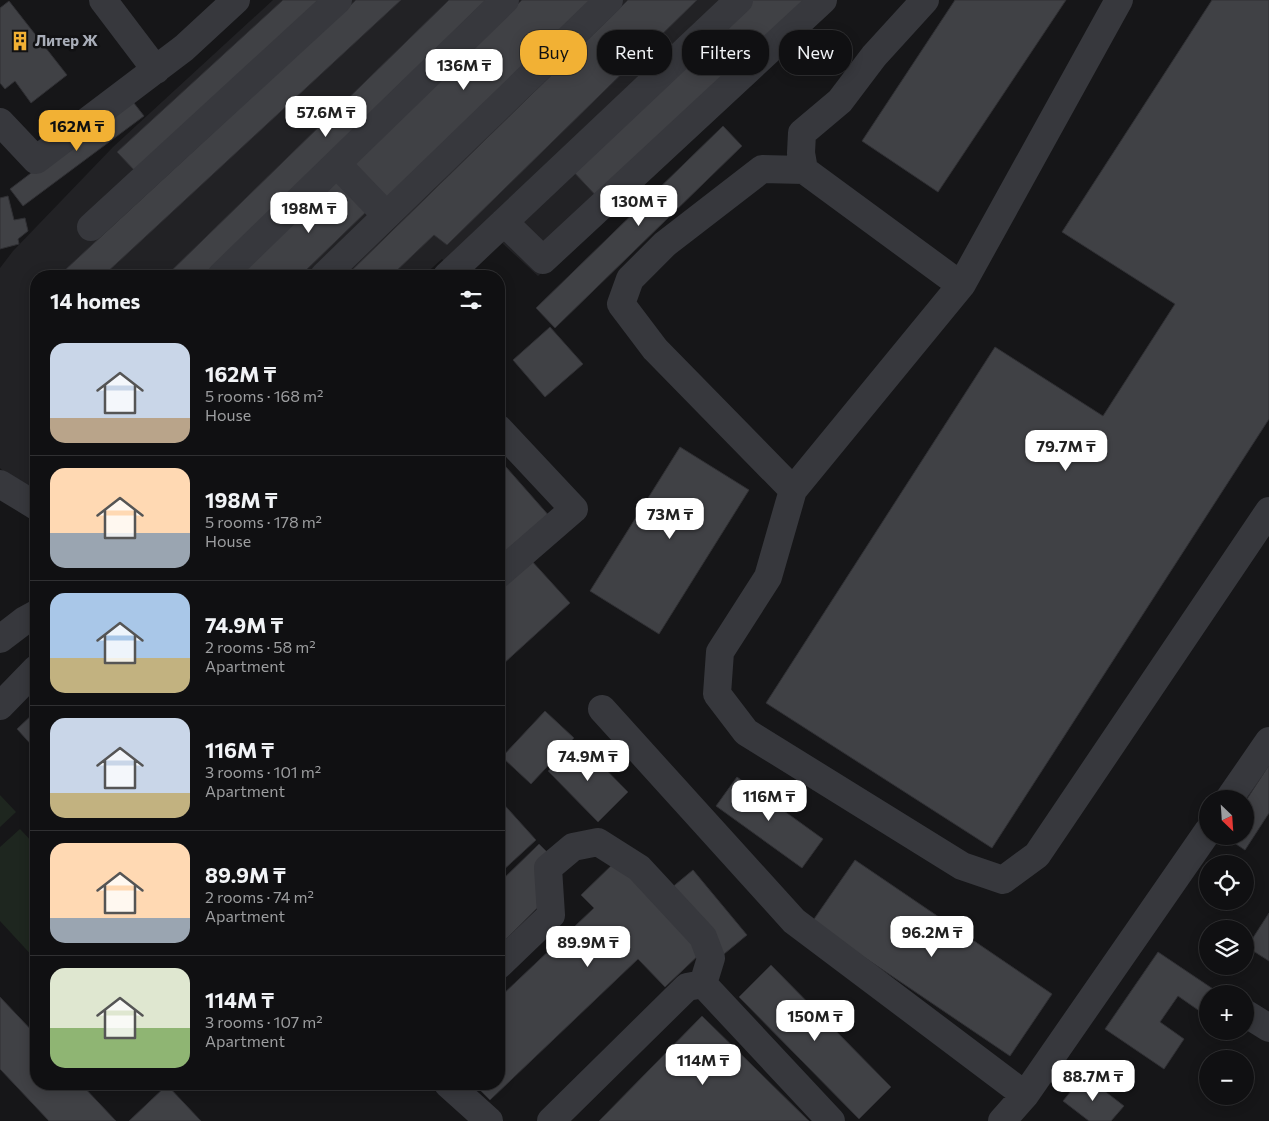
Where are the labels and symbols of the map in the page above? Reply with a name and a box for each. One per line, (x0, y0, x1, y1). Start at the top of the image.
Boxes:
building icon: Литер Ж (9, 30, 31, 52)
place label: Литер Ж (35, 31, 98, 49)
pin: 136M ₸ (423, 48, 505, 91)
pin: 57.6M ₸ (280, 96, 372, 138)
pin: 162M ₸ (36, 110, 118, 152)
pin: 130M ₸ (598, 184, 680, 227)
pin: 198M ₸ (268, 192, 350, 234)
pin: 79.7M ₸ (1020, 430, 1112, 472)
pin: 73M ₸ (635, 498, 705, 540)
pin: 74.9M ₸ (542, 740, 634, 782)
pin: 116M ₸ (728, 780, 810, 822)
north arrow (1199, 790, 1254, 845)
pin: 96.2M ₸ (886, 916, 978, 958)
pin: 89.9M ₸ (542, 926, 634, 968)
pin: 150M ₸ (774, 1000, 856, 1042)
pin: 114M ₸ (662, 1044, 744, 1086)
pin: 88.7M ₸ (1047, 1060, 1139, 1102)

